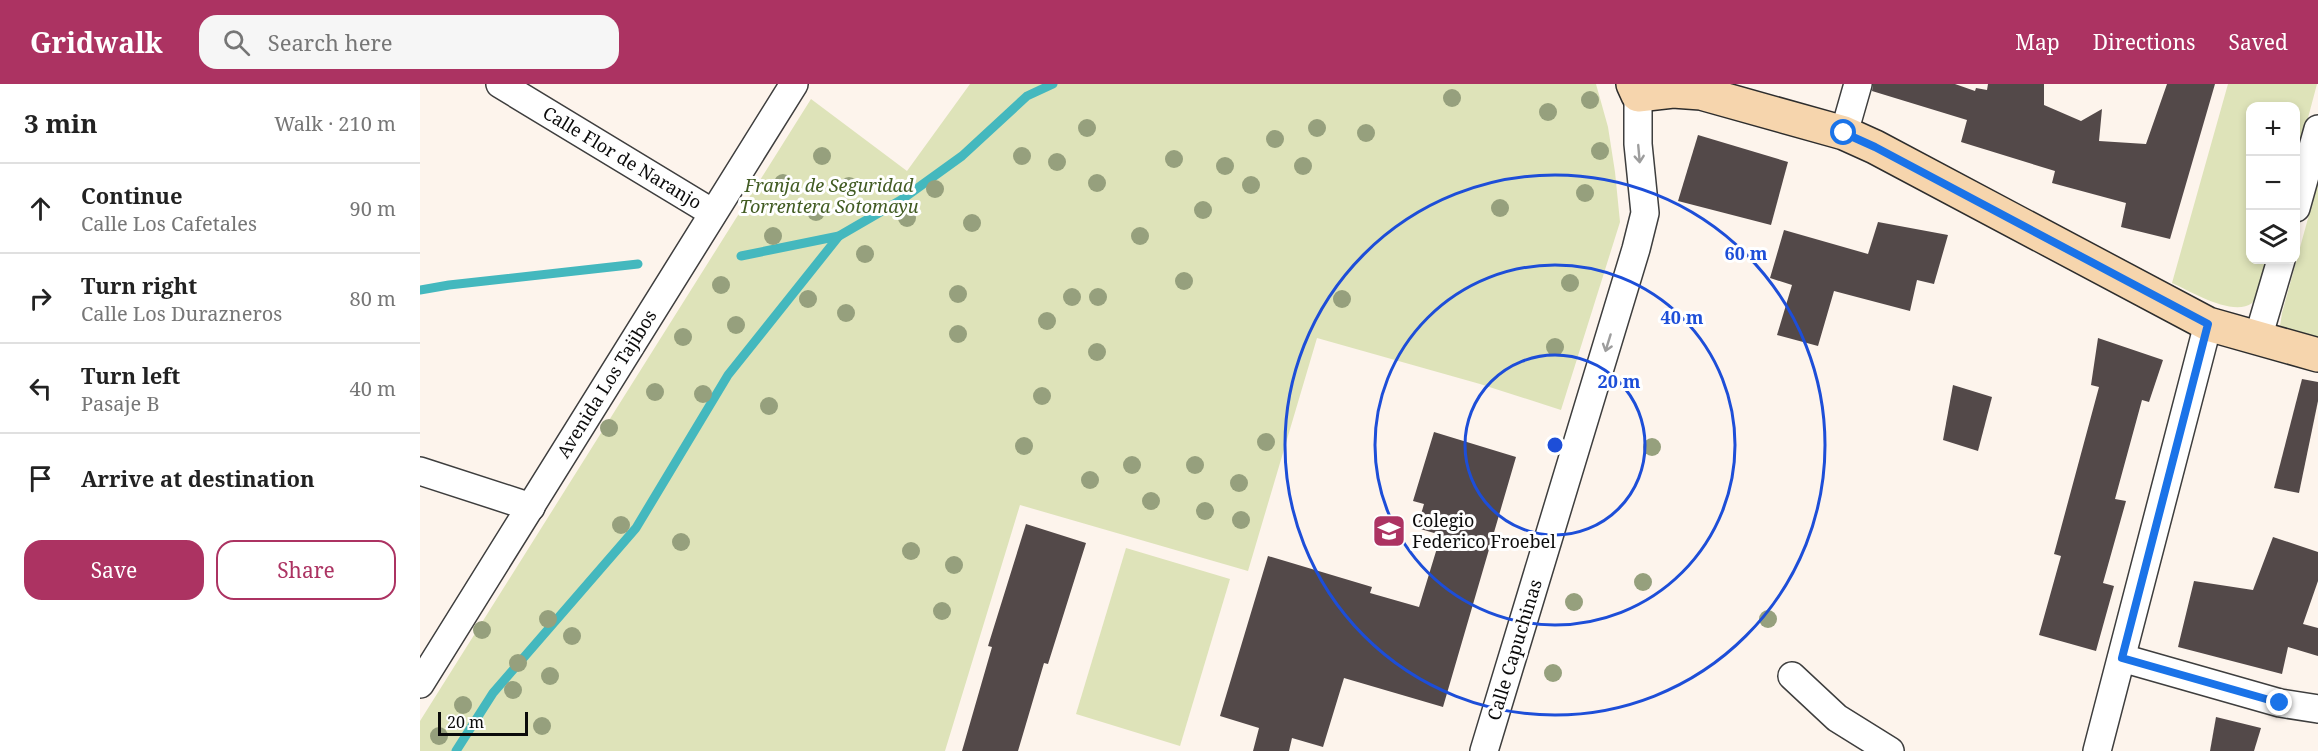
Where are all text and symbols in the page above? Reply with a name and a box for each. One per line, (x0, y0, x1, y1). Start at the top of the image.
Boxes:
search box (199, 15, 619, 69)
text: Gridwalk (30, 23, 163, 61)
icon: search (220, 26, 253, 59)
text: Search here (268, 27, 393, 57)
text: Map (2015, 28, 2060, 56)
text: Directions (2093, 28, 2195, 56)
text: Saved (2228, 28, 2288, 56)
street label: Calle Flor de Naranjo (539, 100, 706, 214)
map controls (2246, 102, 2300, 264)
button: + (2246, 102, 2300, 156)
text: 3 min (24, 105, 98, 141)
text: Walk · 210 m (274, 110, 396, 137)
route start (1830, 119, 1856, 145)
one-way arrow (1634, 143, 1645, 163)
button: − (2246, 156, 2300, 210)
park label: Franja de Seguridad Torrentera Sotomayu (739, 173, 919, 218)
text: Continue (81, 180, 183, 210)
icon: ahead (24, 192, 57, 225)
text: 90 m (350, 195, 396, 222)
text: Calle Los Cafetales (81, 210, 257, 237)
button: layers (2246, 210, 2300, 264)
text: 60 m (1725, 241, 1768, 265)
text: Turn right (81, 270, 197, 300)
icon: right (24, 282, 57, 315)
text: 80 m (350, 285, 396, 312)
text: Calle Los Durazneros (81, 300, 282, 327)
street label: Avenida Los Tajibos (551, 305, 662, 462)
text: 40 m (1661, 305, 1704, 329)
one-way arrow (1602, 334, 1613, 353)
text: Turn left (81, 360, 180, 390)
text: 20 m (1598, 369, 1641, 393)
icon: left (24, 372, 57, 405)
text: 40 m (350, 375, 396, 402)
text: Pasaje B (81, 390, 160, 417)
centre of rings (1545, 435, 1565, 455)
icon: arrive (24, 462, 57, 495)
text: Arrive at destination (81, 463, 315, 493)
place label: Colegio Federico Froebel (1412, 508, 1556, 553)
school or university icon: Colegio Federico Froebel (1371, 513, 1407, 549)
button: Save (24, 540, 204, 600)
button: Share (216, 540, 396, 600)
street label: Calle Capuchinas (1481, 576, 1547, 723)
route end (2266, 689, 2292, 715)
scale bar (438, 709, 528, 736)
text: 20 m (447, 711, 484, 733)

